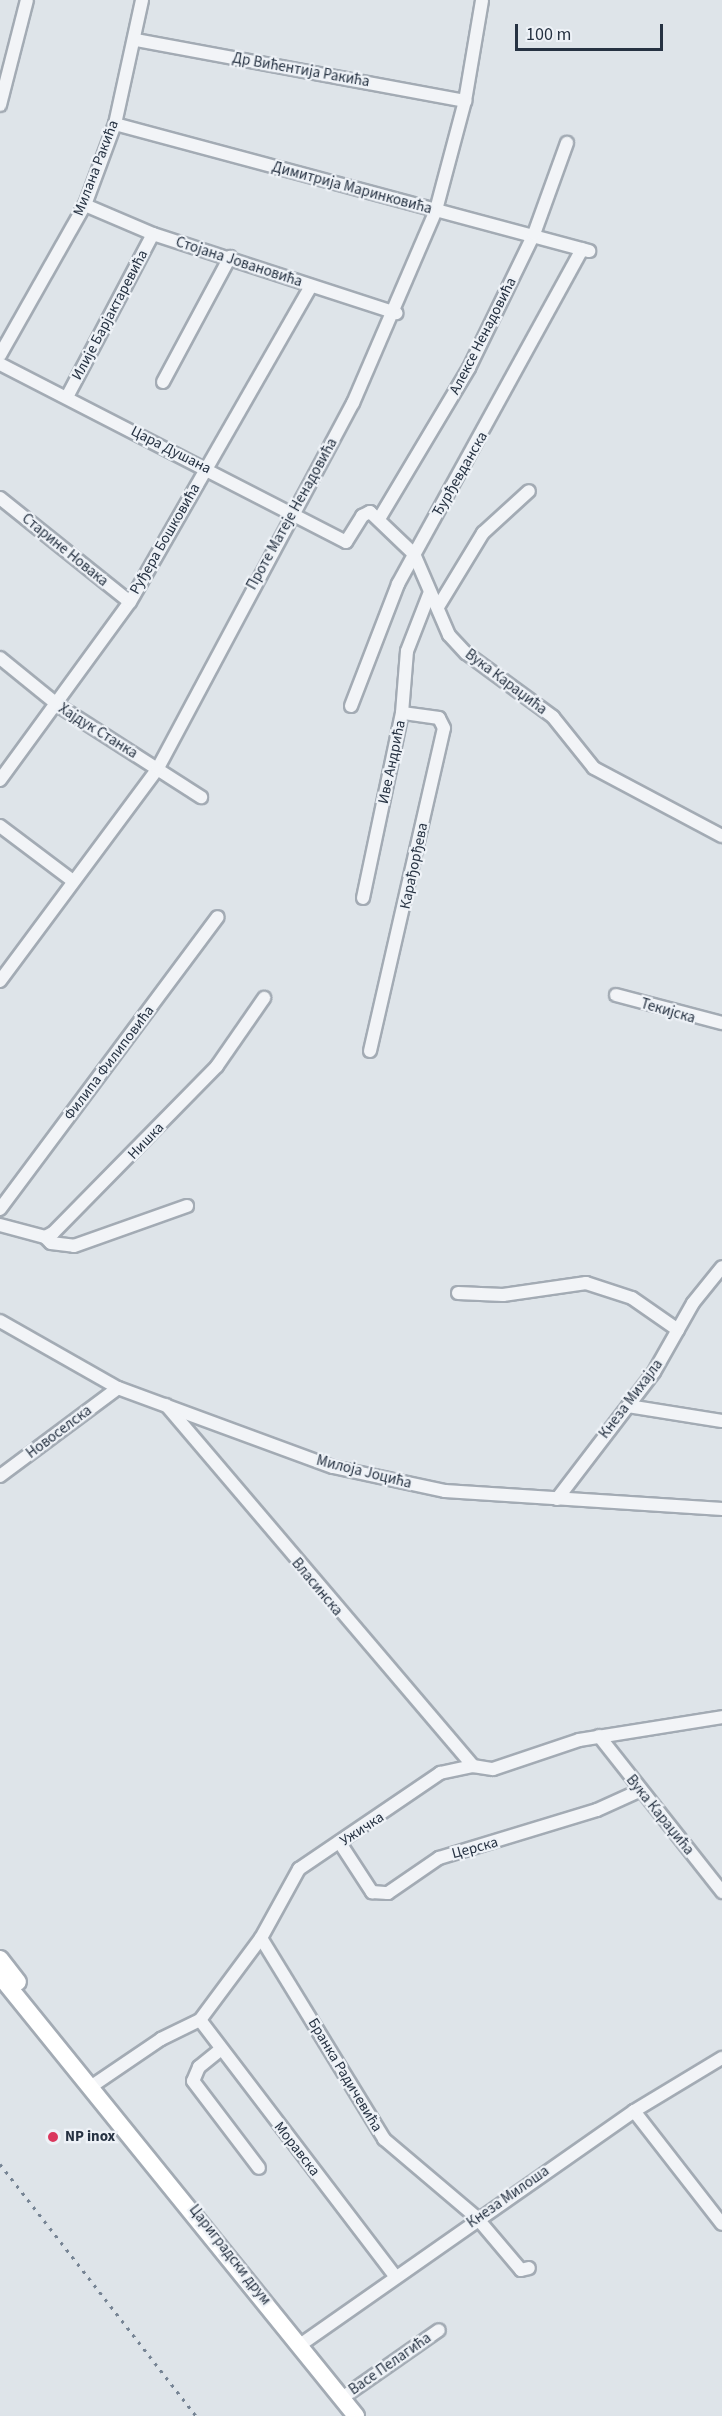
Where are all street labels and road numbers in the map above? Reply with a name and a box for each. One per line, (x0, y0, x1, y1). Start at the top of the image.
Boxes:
street label: Др Вићентија Ракића (231, 49, 371, 91)
street label: Милана Ракића (70, 118, 122, 218)
street label: Димитрија Маринковића (270, 158, 434, 218)
street label: Стојана Јовановића (173, 233, 305, 291)
street label: Илије Барјактаревића (68, 247, 152, 383)
street label: Алексе Ненадовића (446, 274, 520, 398)
street label: Цара Душана (128, 422, 214, 478)
street label: Ђурђевданска (429, 429, 491, 519)
street label: Проте Матеје Ненадовића (243, 435, 341, 593)
street label: Руђера Бошковића (126, 480, 204, 598)
street label: Старине Новака (18, 510, 112, 590)
street label: Вука Караџића (462, 645, 550, 719)
street label: Хајдук Станка (55, 700, 141, 762)
street label: Иве Андрића (374, 719, 410, 805)
street label: Карађорђева (396, 821, 432, 911)
street label: Текијска (639, 995, 697, 1027)
street label: Филипа Филиповића (60, 1002, 158, 1124)
street label: Нишка (124, 1119, 168, 1163)
street label: Кнеза Михајла (595, 1356, 667, 1442)
street label: Новоселска (23, 1402, 95, 1462)
street label: Милоја Јоцића (315, 1451, 413, 1493)
street label: Власинска (288, 1554, 346, 1620)
street label: Вука Караџића (622, 1771, 698, 1859)
street label: Ужичка (337, 1808, 387, 1850)
street label: Церска (450, 1833, 500, 1863)
street label: Бранка Радичевића (304, 2015, 386, 2135)
street label: Моравска (270, 2118, 324, 2180)
street label: Кнеза Милоша (463, 2162, 553, 2232)
street label: Цариградски друм (185, 2201, 275, 2309)
street label: Васе Пелагића (345, 2329, 435, 2399)

